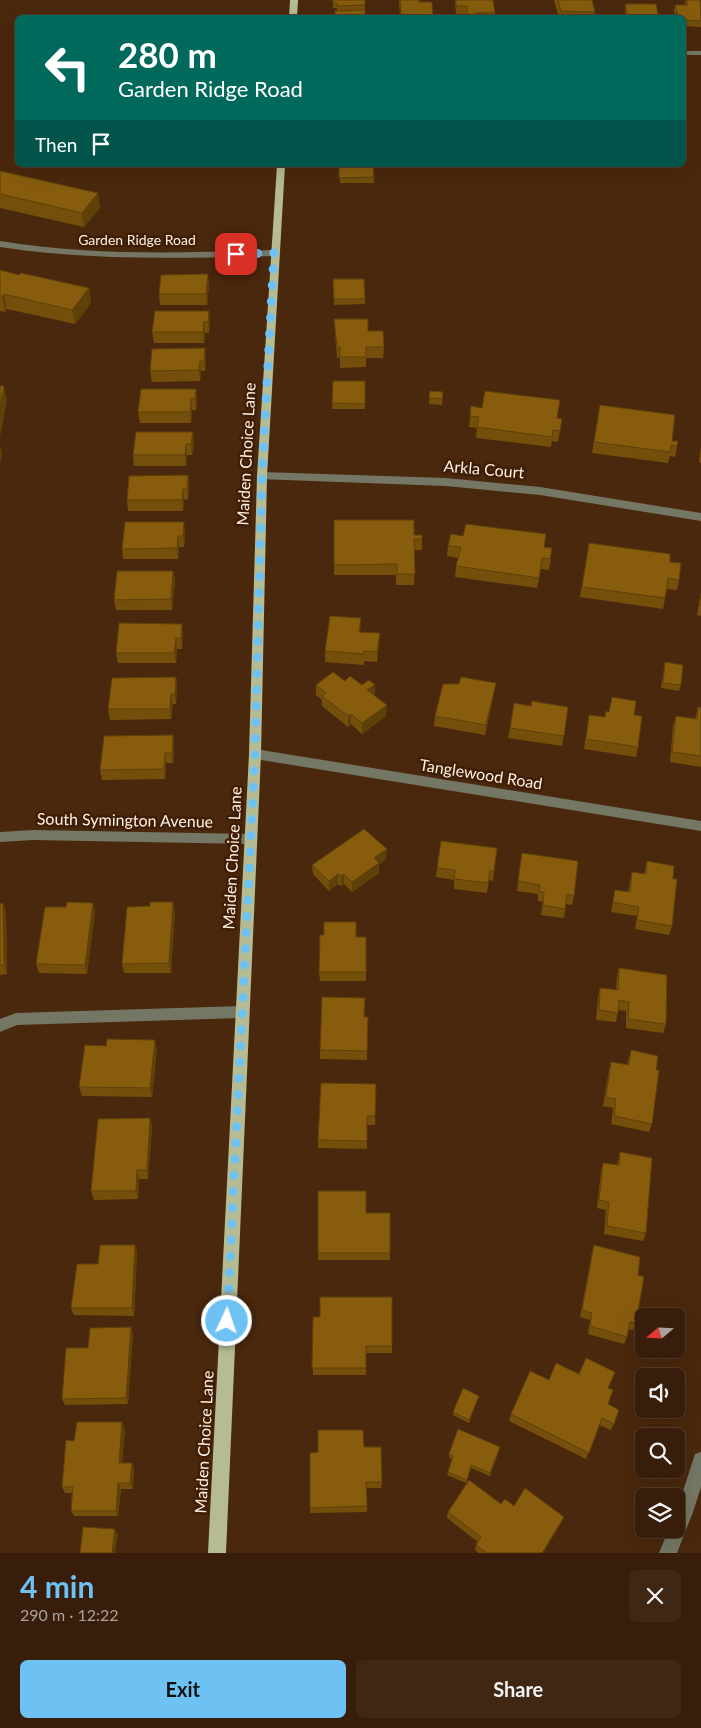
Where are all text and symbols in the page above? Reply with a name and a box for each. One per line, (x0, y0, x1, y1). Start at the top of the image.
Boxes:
text: 280 m (118, 33, 217, 75)
icon: left (35, 35, 100, 100)
text: Garden Ridge Road (118, 75, 303, 102)
icon: arrive (87, 130, 115, 158)
text: Then (35, 133, 77, 156)
street label: Garden Ridge Road (78, 231, 196, 248)
pin (215, 233, 257, 275)
icon: arrive (222, 240, 250, 268)
street label: Maiden Choice Lane (232, 382, 259, 526)
street label: Arkla Court (443, 456, 525, 482)
street label: Tanglewood Road (418, 754, 544, 793)
street label: Maiden Choice Lane (218, 786, 245, 930)
street label: South Symington Avenue (37, 808, 213, 831)
position arrow (200, 1294, 252, 1346)
north arrow (635, 1308, 685, 1358)
map controls (635, 1308, 685, 1538)
button: sound (635, 1368, 685, 1418)
street label: Maiden Choice Lane (190, 1370, 217, 1514)
button: search (635, 1428, 685, 1478)
button: layers (635, 1488, 685, 1538)
text: 4 min (20, 1568, 94, 1604)
button: close (629, 1570, 681, 1622)
text: 290 m · 12:22 (20, 1605, 119, 1624)
button: Exit (20, 1660, 346, 1718)
button: Share (356, 1660, 681, 1718)

